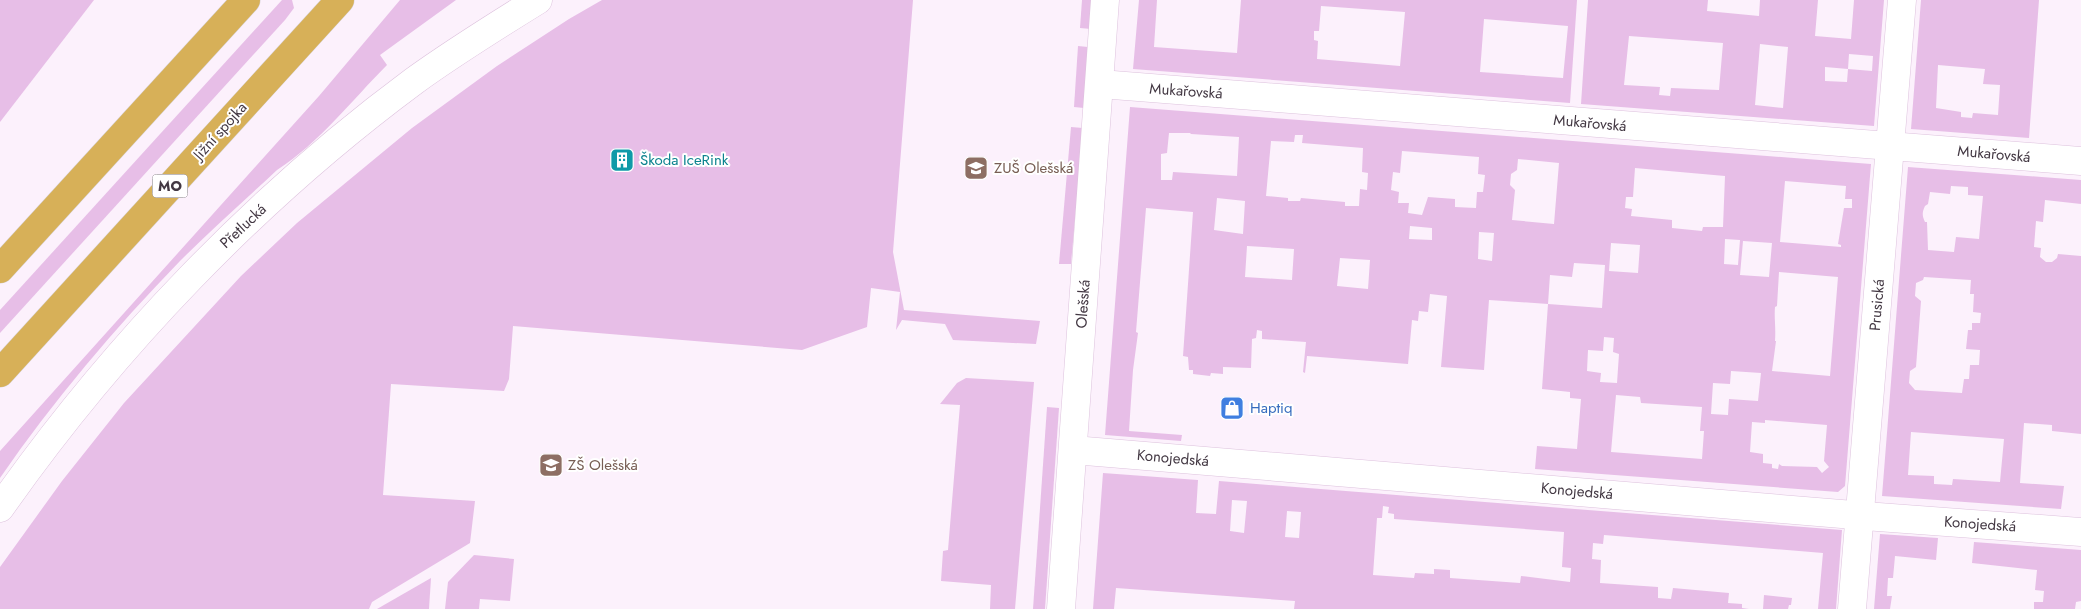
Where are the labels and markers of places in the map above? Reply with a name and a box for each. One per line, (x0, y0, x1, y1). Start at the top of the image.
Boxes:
building icon: Škoda IceRink (609, 147, 635, 173)
place label: Škoda IceRink (640, 149, 729, 171)
school or university icon: ZUŠ Olešská (963, 155, 989, 181)
place label: ZUŠ Olešská (994, 157, 1073, 179)
shop icon: Haptiq (1219, 395, 1245, 421)
place label: Haptiq (1250, 397, 1293, 419)
school or university icon: ZŠ Olešská (538, 452, 564, 478)
place label: ZŠ Olešská (568, 454, 638, 476)

